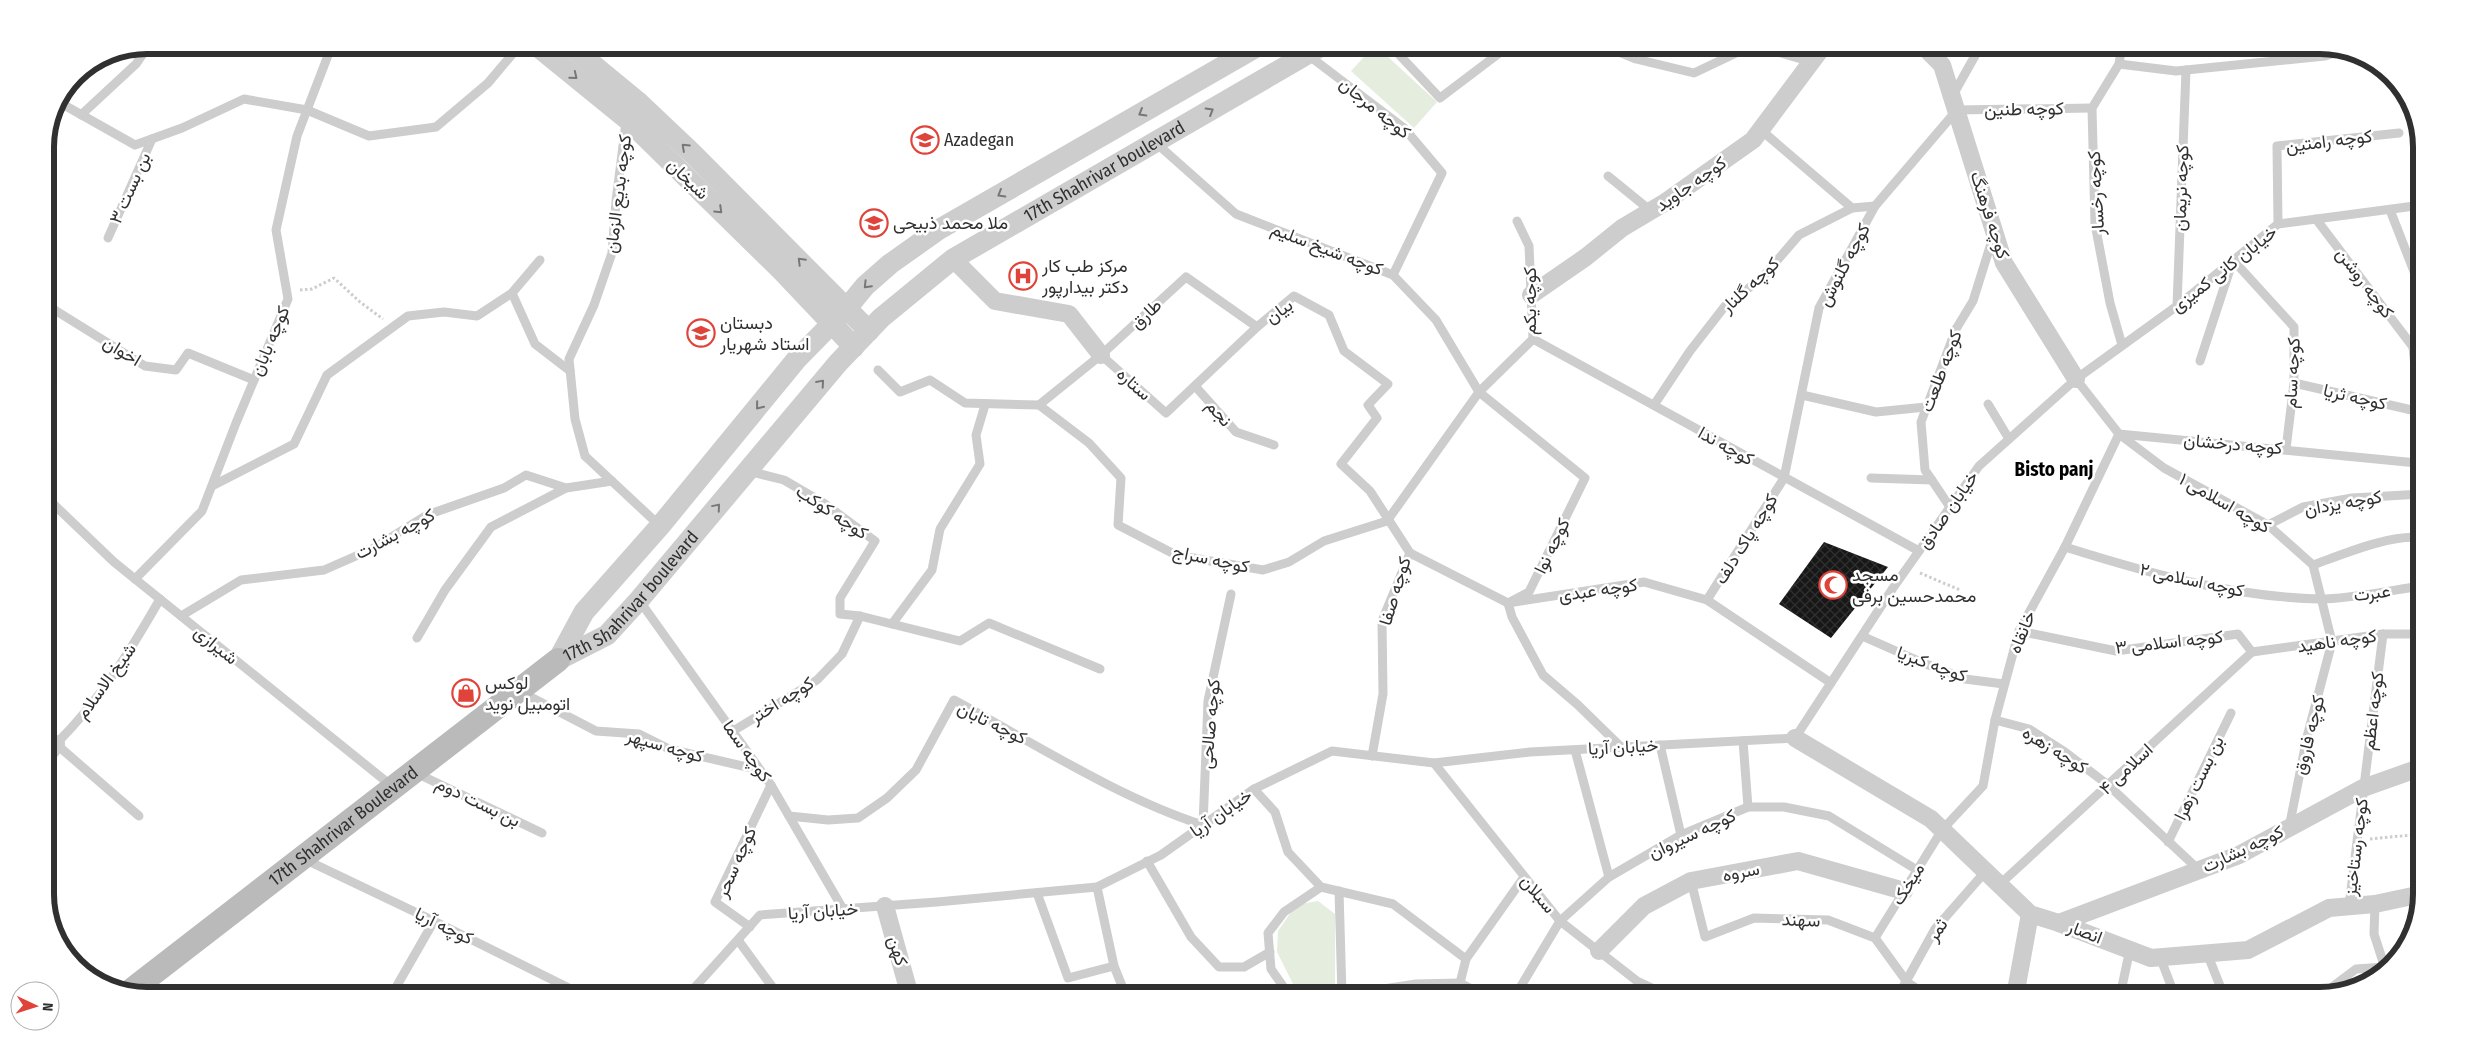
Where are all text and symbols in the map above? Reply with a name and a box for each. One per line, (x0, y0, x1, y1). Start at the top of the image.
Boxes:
one-way arrow (568, 70, 577, 78)
street label: کوچه مرجان (1334, 72, 1415, 144)
street label: کوچه طنین (1984, 97, 2064, 122)
one-way arrow (1138, 107, 1147, 117)
one-way arrow (1204, 108, 1213, 118)
street label: 17th Shahrivar boulevard (1020, 116, 1189, 227)
school or university icon: Azadegan (910, 125, 940, 155)
street label: کوچه رامتین (2285, 125, 2374, 158)
place label: Azadegan (944, 129, 1014, 151)
street label: کوچه بدیع الزمان (600, 133, 637, 255)
one-way arrow (682, 144, 691, 153)
street label: کوچه نریمان (2168, 144, 2195, 232)
street label: بن بست ۳ (105, 149, 155, 227)
street label: کوچه رخسار (2083, 150, 2110, 237)
street label: کوچه جاوید (1651, 152, 1731, 217)
street label: شیخان (662, 154, 714, 204)
street label: کوچه فرهنگ (1965, 168, 2015, 262)
one-way arrow (997, 188, 1006, 198)
one-way arrow (713, 204, 722, 213)
school or university icon: ملا محمد ذبیحی (859, 208, 889, 238)
place label: ملا محمد ذبیحی (893, 212, 1008, 234)
street label: کوچه شیخ سلیم (1268, 218, 1386, 281)
street label: کوچه گلنوش (1813, 220, 1876, 311)
street label: خیابان کانی کمیزی (2167, 221, 2281, 317)
street label: کوچه روشن (2331, 243, 2399, 323)
street label: کوچه گلنار (1715, 252, 1785, 319)
place label: مرکز طب کار دکتر بیدارپور (1041, 255, 1129, 299)
one-way arrow (798, 258, 807, 267)
hospital icon: مرکز طب کار دکتر بیدارپور (1008, 261, 1038, 291)
street label: کوچه یکم (1519, 267, 1542, 335)
one-way arrow (864, 279, 873, 288)
street label: طارق (1126, 294, 1166, 334)
street label: بیان (1261, 294, 1297, 328)
street label: کوچه بابان (245, 303, 295, 380)
place label: دبستان استاد شهریار (719, 312, 809, 355)
school or university icon: دبستان استاد شهریار (686, 318, 716, 348)
street label: کوچه طلعت (1915, 327, 1968, 415)
street label: اخوان (99, 331, 145, 371)
street label: کوچه سام (2279, 337, 2306, 409)
street label: ستاره (1112, 363, 1156, 405)
one-way arrow (816, 379, 825, 388)
street label: کوچه ثریا (2321, 379, 2389, 416)
street label: نجم (1200, 395, 1237, 432)
one-way arrow (756, 400, 764, 409)
street label: کوچه ندا (1694, 422, 1758, 471)
street label: کوچه درخشان (2183, 429, 2283, 460)
district label: Bisto panj (2015, 458, 2093, 481)
street label: خیابان صادق (1913, 467, 1983, 553)
street label: کوچه اسلامی ۱ (2175, 468, 2275, 539)
street label: کوچه کوکب (791, 480, 872, 545)
street label: کوچه یزدان (2303, 485, 2384, 522)
street label: کوچه پاک دلف (1710, 490, 1783, 589)
street label: کوچه بشارت (351, 504, 439, 565)
one-way arrow (711, 504, 719, 513)
street label: کوچه نوا (1529, 515, 1576, 578)
street label: 17th Shahrivar boulevard (559, 526, 703, 667)
street label: کوچه سراج (1170, 540, 1251, 579)
street label: کوچه صفا (1374, 554, 1417, 628)
street label: کوچه اسلامی ۲ (2138, 558, 2246, 603)
place label: مسجد محمدحسین برفی (1852, 564, 1976, 607)
mosque icon: مسجد محمدحسین برفی (1818, 570, 1848, 600)
street label: کوچه عبدی (1557, 574, 1639, 607)
street label: عبرت (2352, 580, 2392, 606)
street label: خانقاه (2004, 607, 2040, 657)
street label: شیرازی (190, 621, 242, 669)
street label: کوچه اسلامی ۳ (2114, 625, 2224, 660)
street label: کوچه ناهید (2296, 625, 2378, 658)
street label: شیخ الاسلام (71, 639, 142, 724)
street label: کوچه کبریا (1894, 641, 1970, 688)
street label: کوچه اعظم (2357, 671, 2390, 752)
place label: لوکس اتومبیل نوید (485, 672, 570, 715)
street label: کوچه اختر (745, 672, 819, 730)
shop icon: لوکس اتومبیل نوید (451, 678, 481, 708)
street label: کوچه صالحی (1195, 678, 1226, 770)
street label: کوچه فاروق (2289, 693, 2330, 777)
street label: کوچه تابان (953, 697, 1030, 750)
street label: کوچه سما (717, 716, 776, 787)
street label: کوچه زهره (2018, 721, 2092, 779)
street label: کوچه سپهر (623, 724, 706, 768)
street label: بن بست زهرا (2169, 732, 2229, 824)
street label: خیابان آریا (1587, 734, 1659, 760)
street label: اسلامی ۴ (2095, 739, 2157, 799)
street label: 17th Shahrivar Boulevard (264, 761, 422, 891)
street label: بن بست دوم (432, 772, 524, 833)
street label: خیابان آریا (1186, 784, 1256, 842)
street label: کوچه رستاخیز (2339, 797, 2374, 898)
street label: کوچه سیروان (1645, 804, 1740, 865)
street label: کوچه بشارت (2199, 821, 2288, 878)
street label: کوچه سحر (710, 823, 762, 902)
street label: سروه (1721, 858, 1761, 886)
street label: میخک (1887, 859, 1929, 909)
street label: سبلان (1516, 870, 1560, 918)
street label: خیابان آریا (787, 898, 859, 924)
street label: کوچه آریا (411, 902, 477, 950)
street label: سهند (1781, 908, 1821, 932)
street label: ثمر (1921, 914, 1952, 946)
street label: انصار (2063, 915, 2106, 949)
street label: کهن (883, 934, 913, 968)
north arrow (10, 981, 60, 1031)
text: N (39, 1002, 56, 1012)

